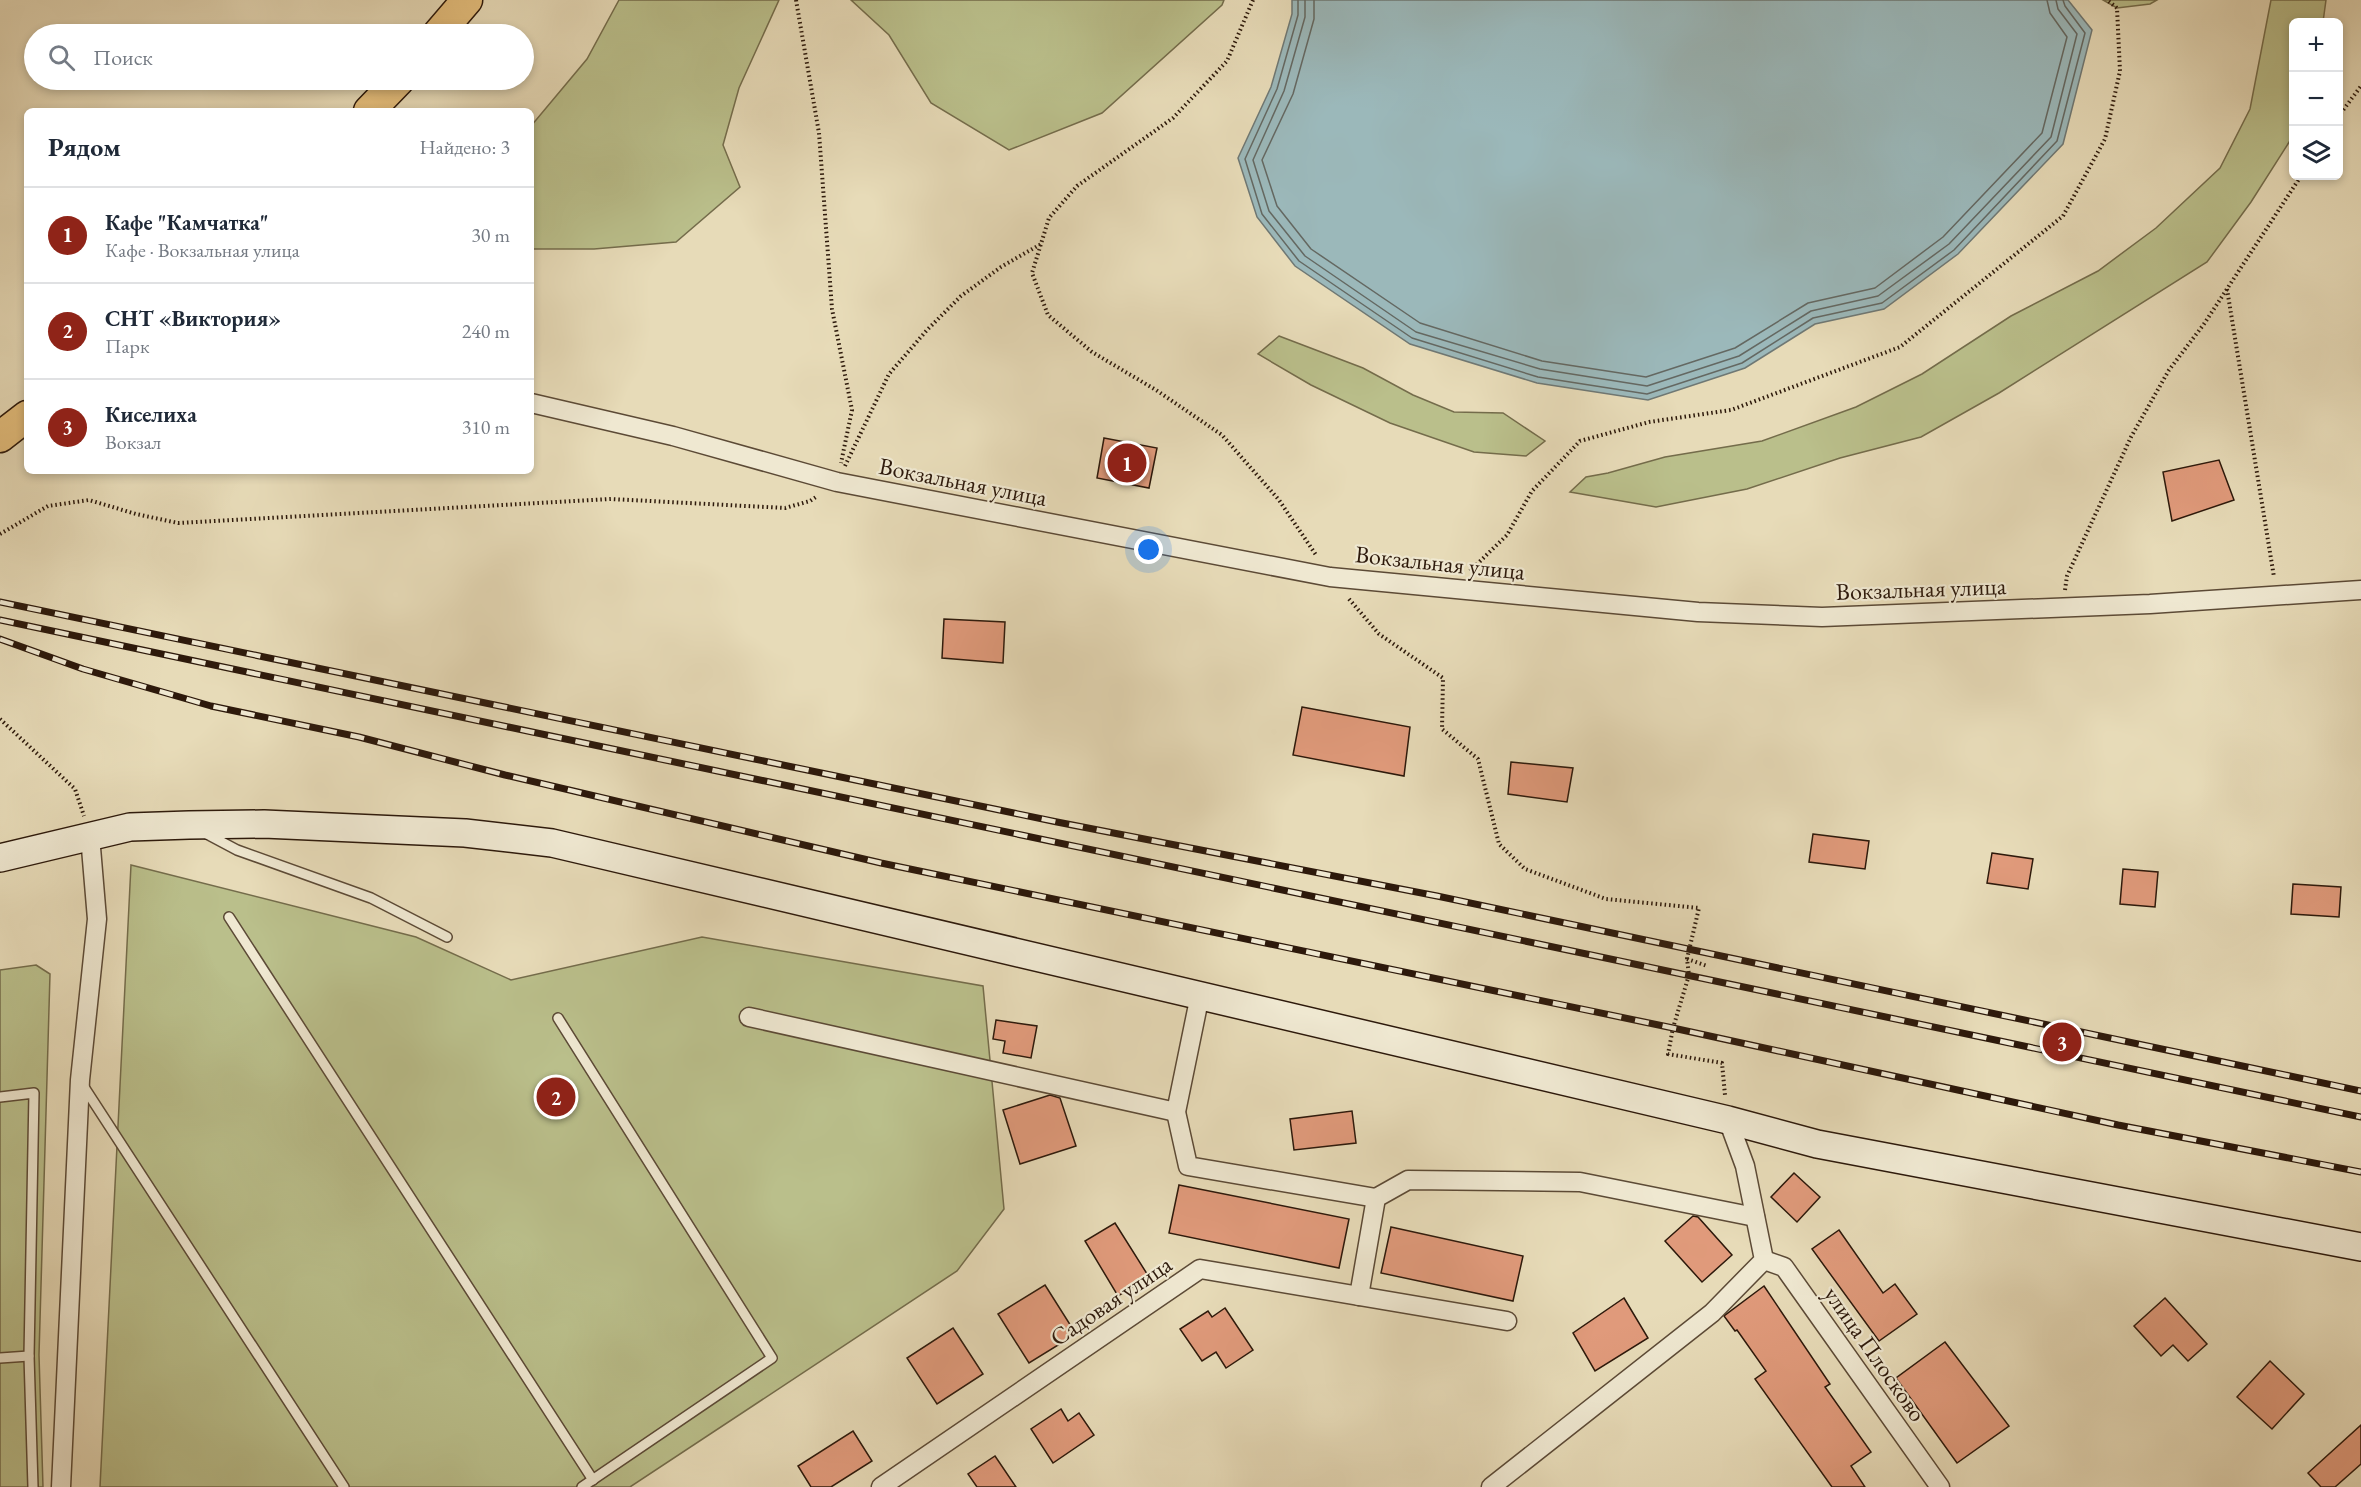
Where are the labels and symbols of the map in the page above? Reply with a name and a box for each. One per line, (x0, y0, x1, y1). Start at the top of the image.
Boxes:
pin: 1 (1108, 440, 1146, 486)
street label: Вокзальная улица (876, 450, 1050, 513)
your location (1134, 535, 1163, 564)
street label: Вокзальная улица (1354, 538, 1527, 587)
street label: Вокзальная улица (1835, 570, 2007, 607)
pin: 3 (2042, 1020, 2082, 1064)
pin: 2 (536, 1074, 576, 1120)
street label: Садовая улица (1044, 1248, 1178, 1353)
street label: улица Плосково (1817, 1280, 1934, 1428)

